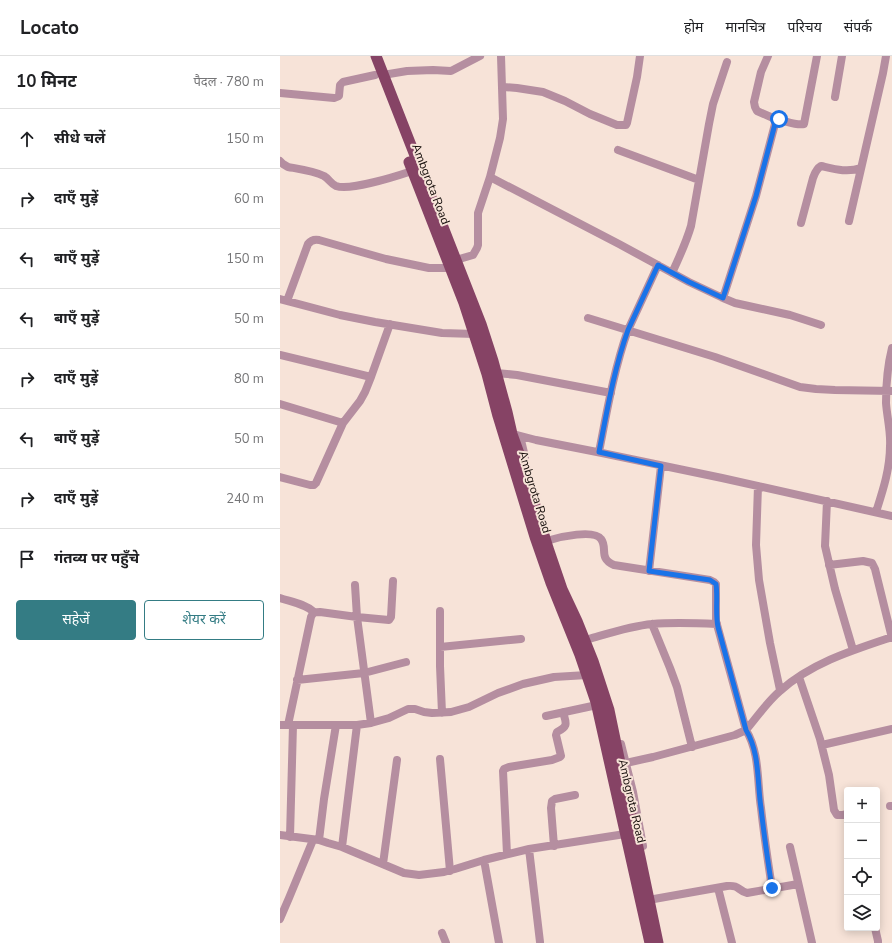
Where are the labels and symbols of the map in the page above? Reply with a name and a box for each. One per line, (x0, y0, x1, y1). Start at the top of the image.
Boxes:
route start (770, 110, 788, 128)
street label: Ambgrota Road (408, 141, 454, 227)
street label: Ambgrota Road (515, 449, 555, 535)
street label: Ambgrota Road (615, 758, 649, 844)
route end (763, 879, 781, 897)

